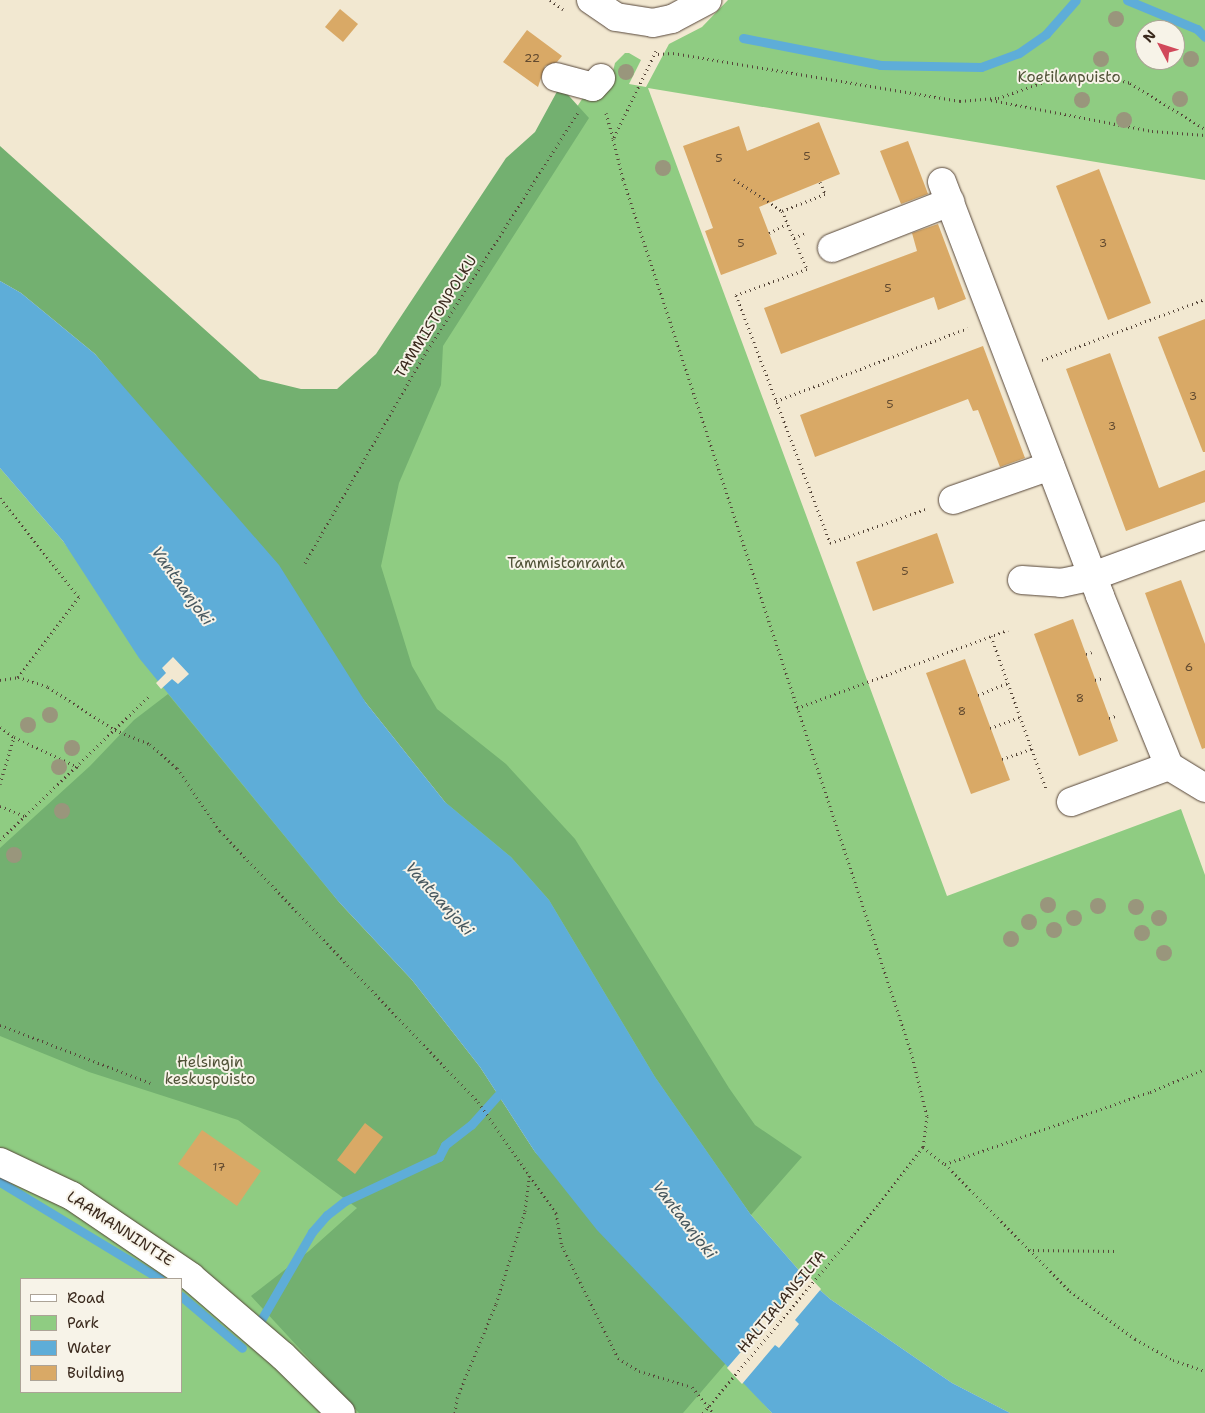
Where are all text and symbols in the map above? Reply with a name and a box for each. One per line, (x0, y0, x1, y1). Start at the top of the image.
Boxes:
north arrow (1135, 20, 1185, 70)
text: N (1139, 26, 1160, 46)
house number: 22 (524, 52, 540, 66)
park label: Koetilanpuisto (1018, 69, 1120, 87)
house number: 5 (803, 150, 811, 164)
house number: 5 (715, 152, 723, 166)
house number: 5 (737, 237, 745, 251)
house number: 3 (1099, 237, 1107, 251)
street label: TAMMISTONPOLKU (391, 252, 481, 382)
house number: 5 (884, 282, 892, 296)
house number: 3 (1189, 390, 1197, 404)
house number: 5 (886, 398, 894, 412)
house number: 3 (1108, 420, 1116, 434)
water label: Vantaanjoki (147, 543, 217, 629)
park label: Tammistonranta (507, 555, 625, 573)
house number: 5 (901, 565, 909, 579)
house number: 6 (1185, 661, 1193, 675)
house number: 8 (1076, 692, 1084, 706)
house number: 8 (958, 705, 966, 719)
water label: Vantaanjoki (401, 858, 477, 940)
park label: Helsingin keskuspuisto (165, 1053, 255, 1088)
house number: 17 (213, 1161, 225, 1175)
water label: Vantaanjoki (648, 1178, 720, 1262)
street label: LAAMANNINTIE (63, 1188, 177, 1270)
street label: HALTIALANSILTA (734, 1247, 830, 1357)
legend (20, 1278, 182, 1393)
text: Road (67, 1288, 105, 1308)
text: Park (67, 1313, 99, 1333)
text: Water (67, 1338, 111, 1358)
text: Building (67, 1363, 124, 1383)

